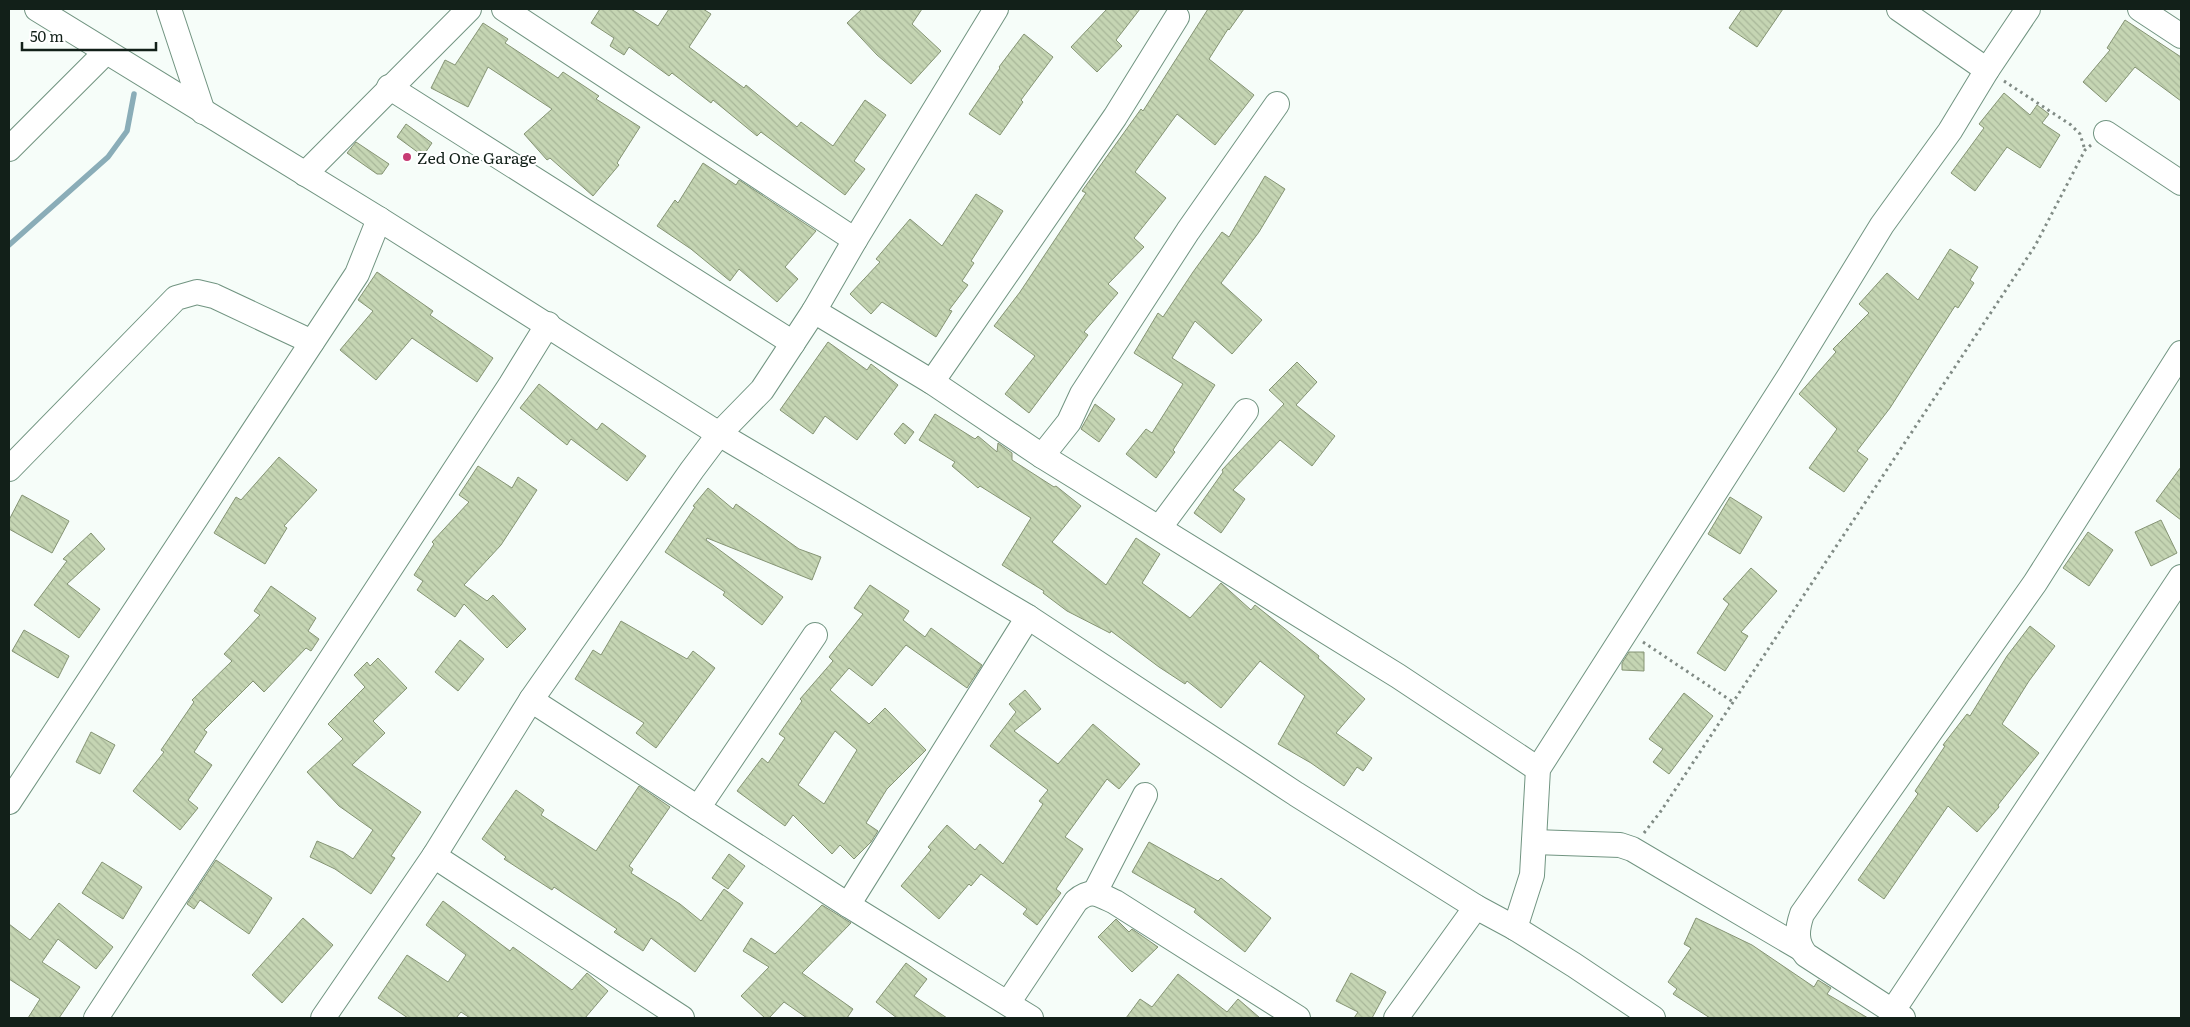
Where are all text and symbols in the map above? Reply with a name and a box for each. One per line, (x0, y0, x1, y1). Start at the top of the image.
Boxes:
scale bar (22, 20, 156, 52)
text: 50 m (30, 24, 64, 47)
place label: Zed One Garage (417, 145, 537, 169)
marker: Zed One Garage (401, 151, 413, 163)

